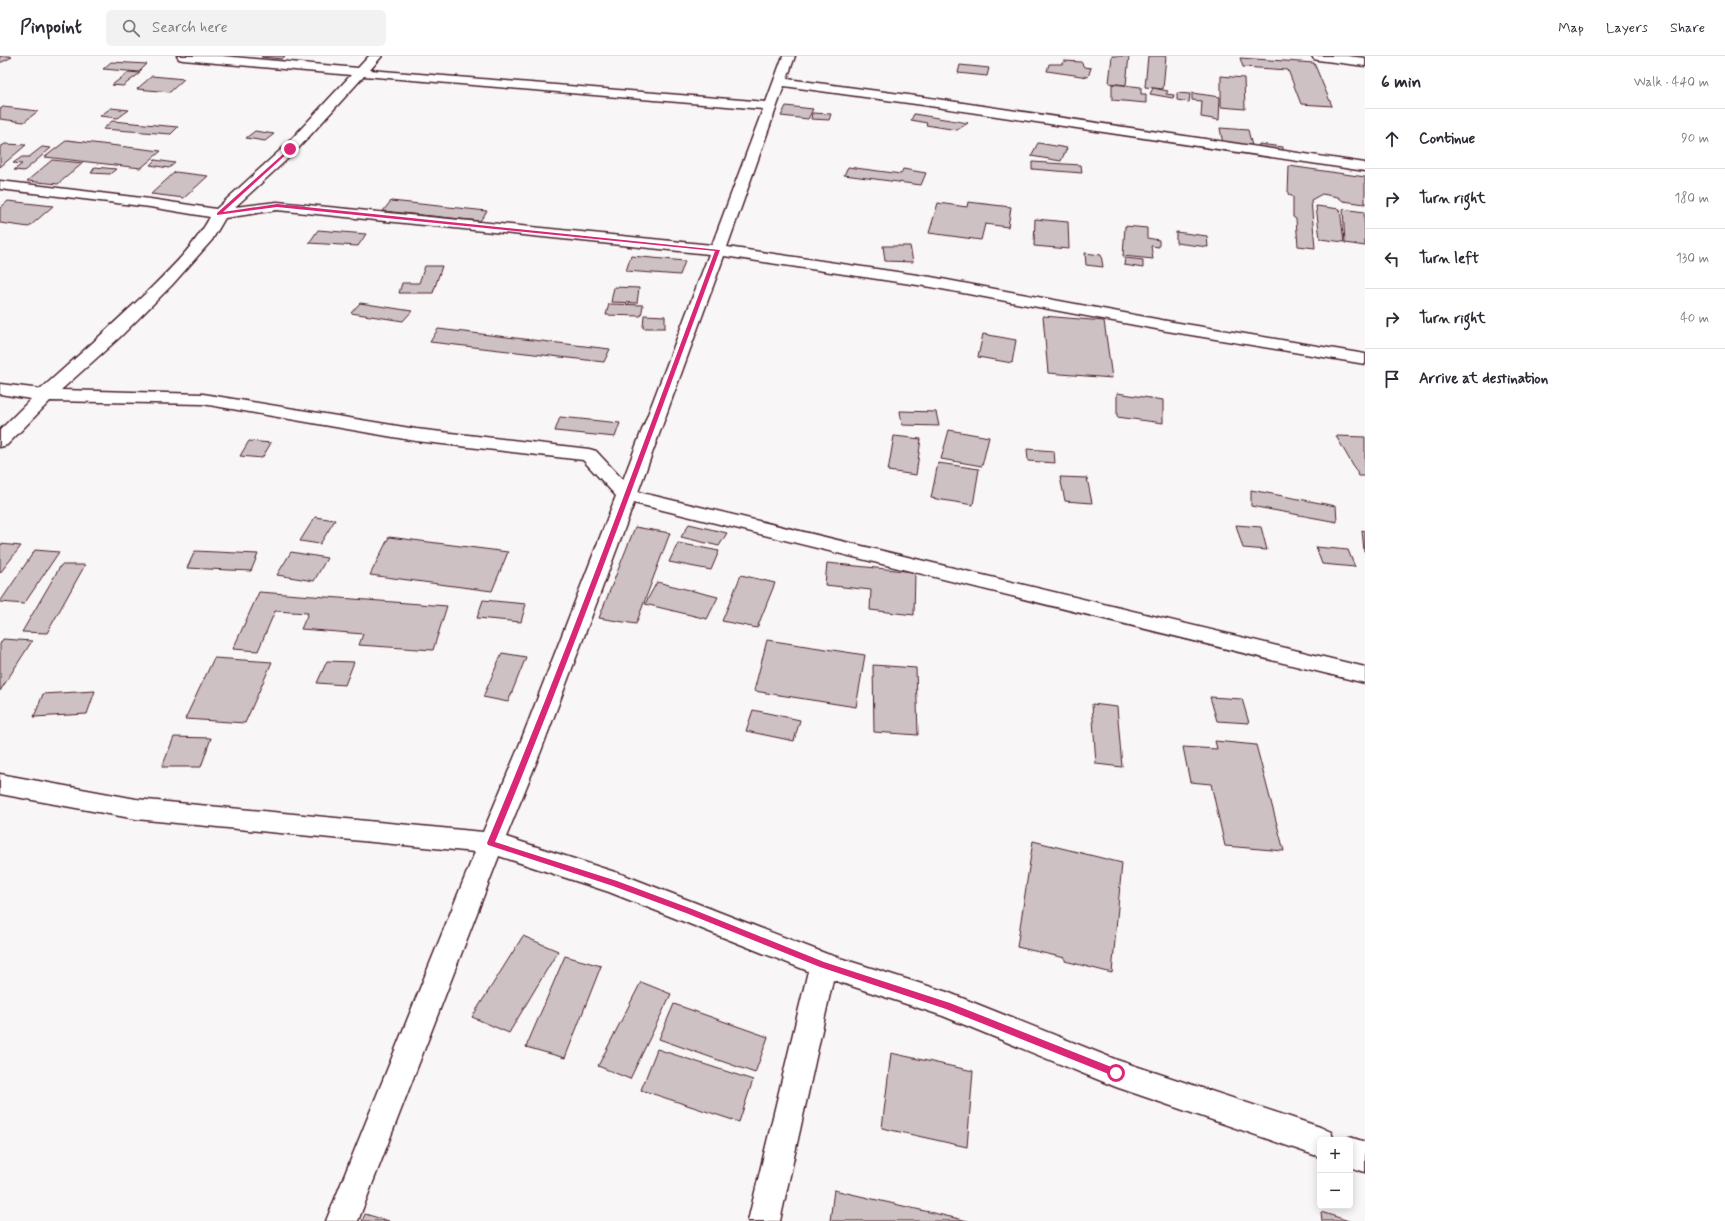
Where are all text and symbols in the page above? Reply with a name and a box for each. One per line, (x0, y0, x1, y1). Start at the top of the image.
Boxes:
search box (106, 10, 386, 46)
text: Pinpoint (20, 15, 82, 40)
icon: search (120, 17, 142, 39)
text: Search here (152, 18, 228, 38)
text: Map (1558, 19, 1584, 37)
text: Layers (1606, 19, 1648, 37)
text: Share (1670, 19, 1705, 37)
text: 6 min (1381, 71, 1421, 93)
text: Walk · 440 m (1634, 74, 1709, 91)
icon: ahead (1381, 128, 1403, 150)
text: Continue (1419, 129, 1475, 149)
text: 90 m (1681, 130, 1709, 147)
route end (281, 140, 299, 158)
icon: right (1381, 188, 1403, 210)
text: Turn right (1419, 189, 1486, 209)
text: 180 m (1674, 190, 1709, 207)
icon: left (1381, 248, 1403, 270)
text: Turn left (1419, 249, 1479, 269)
text: 130 m (1676, 250, 1709, 267)
icon: right (1381, 308, 1403, 330)
text: Turn right (1419, 309, 1486, 329)
text: 40 m (1680, 310, 1709, 327)
icon: arrive (1381, 368, 1403, 390)
text: Arrive at destination (1419, 369, 1548, 389)
route start (1107, 1064, 1125, 1082)
map controls (1317, 1137, 1353, 1209)
button: + (1317, 1137, 1353, 1173)
button: − (1317, 1173, 1353, 1209)

